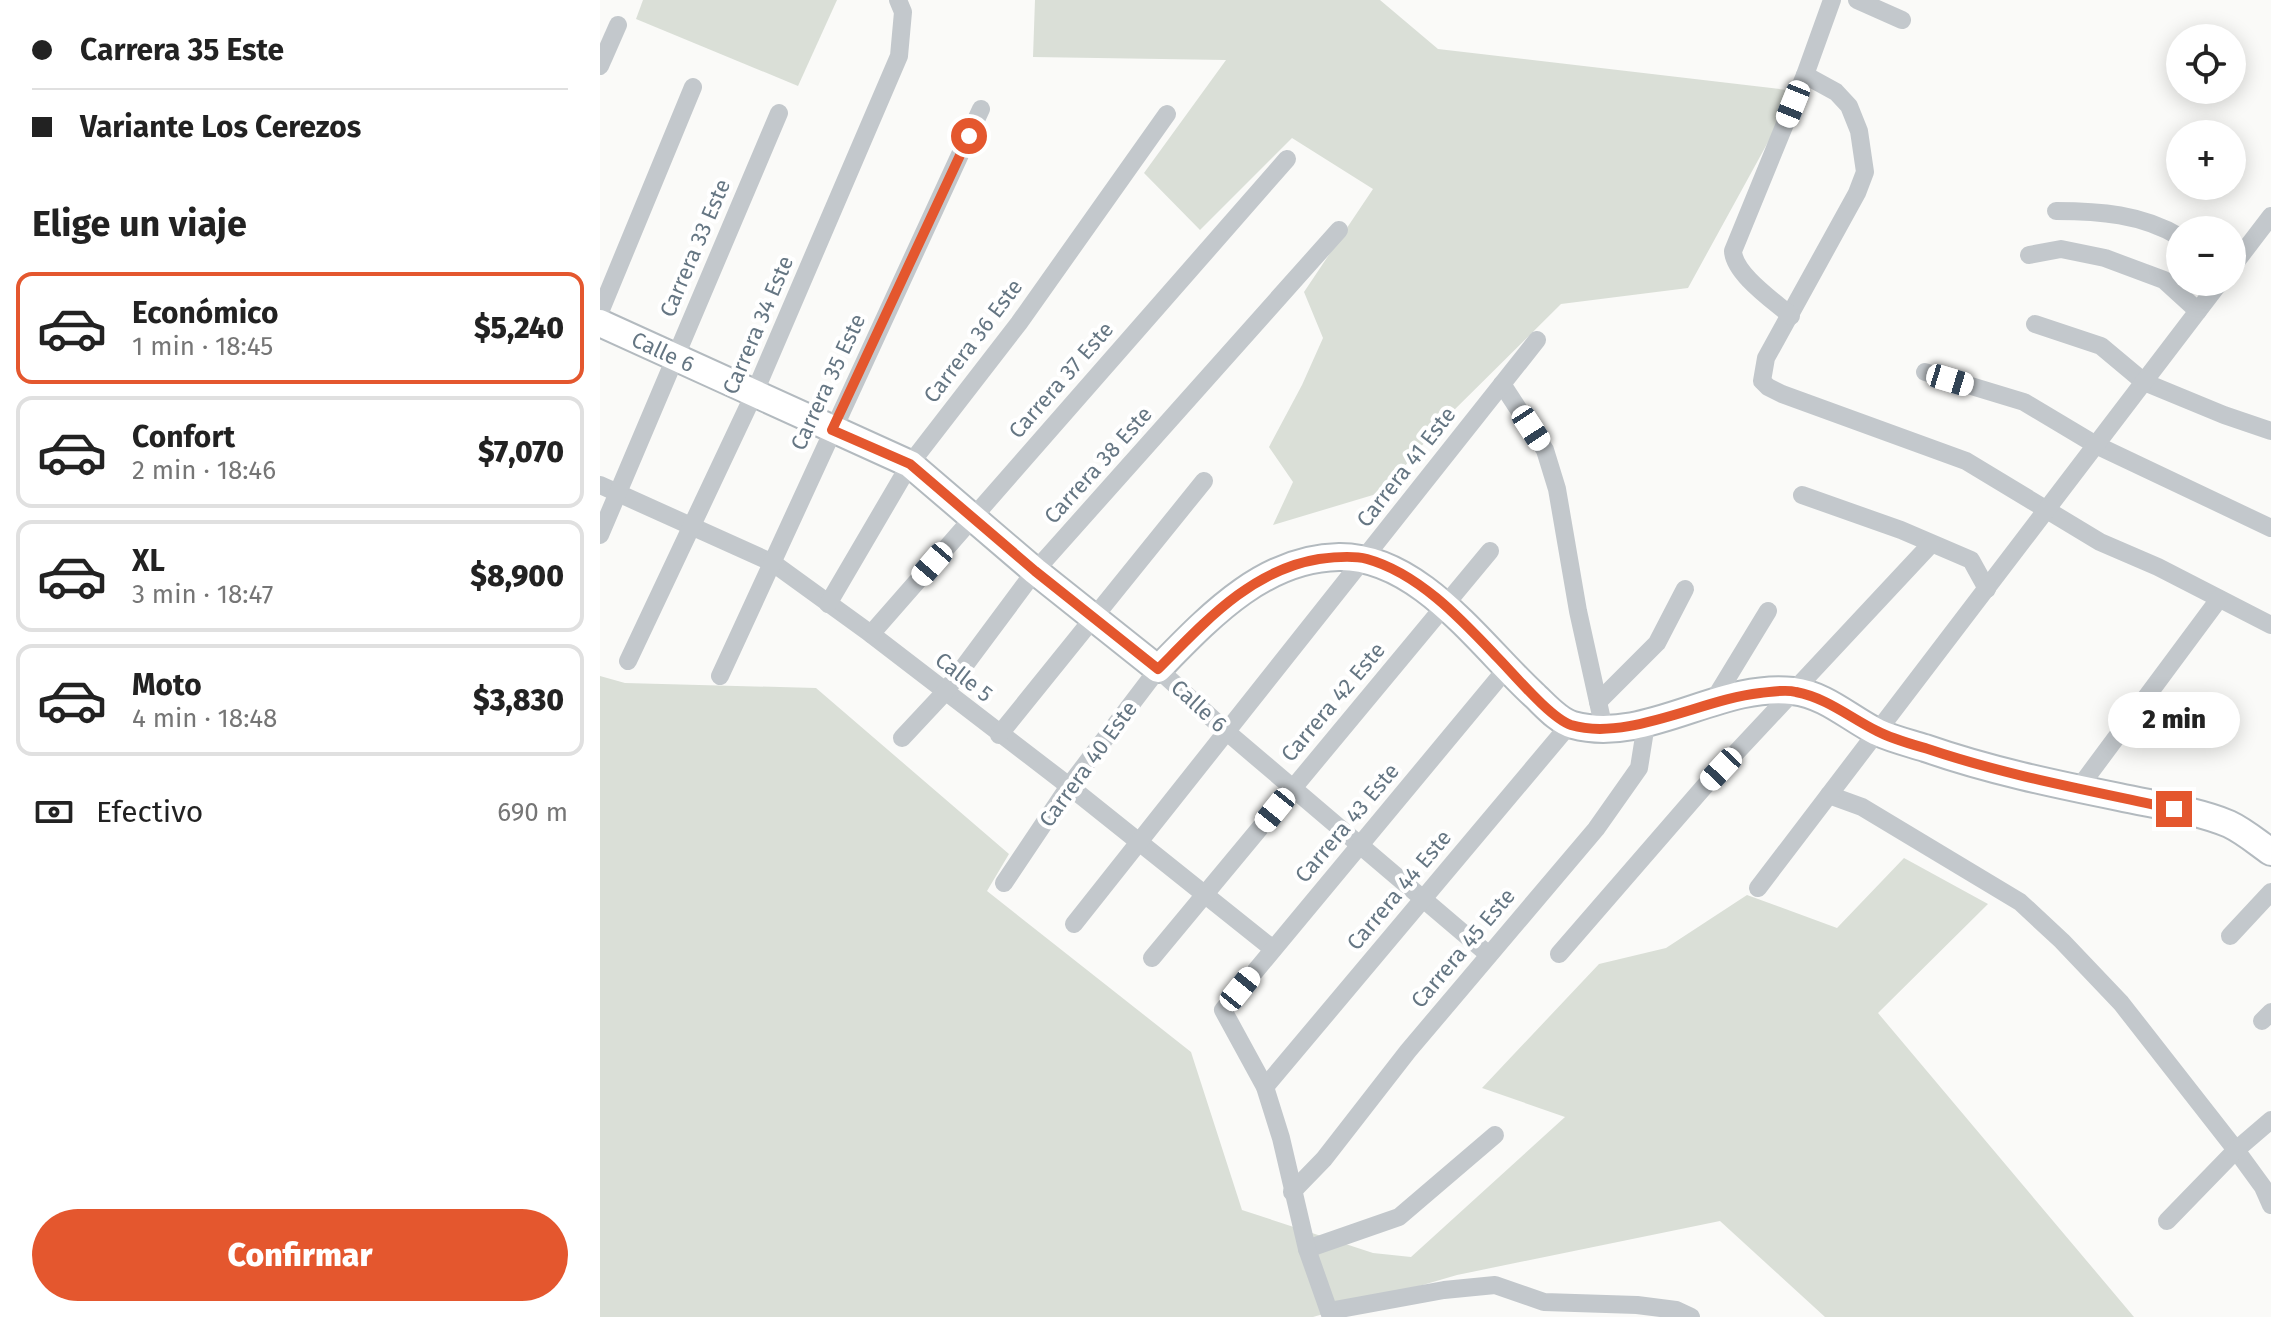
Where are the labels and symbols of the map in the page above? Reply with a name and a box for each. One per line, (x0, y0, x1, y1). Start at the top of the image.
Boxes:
car (1773, 77, 1813, 131)
route start (951, 118, 987, 154)
street label: Carrera 33 Este (654, 175, 736, 321)
street label: Carrera 34 Este (717, 252, 799, 398)
street label: Carrera 36 Este (918, 274, 1028, 408)
street label: Carrera 35 Este (785, 310, 871, 454)
street label: Carrera 37 Este (1003, 316, 1119, 444)
street label: Calle 6 (627, 326, 699, 378)
car (1924, 362, 1976, 398)
street label: Carrera 38 Este (1038, 401, 1158, 529)
street label: Carrera 41 Este (1351, 401, 1461, 533)
car (1508, 401, 1554, 455)
car (907, 538, 957, 590)
street label: Carrera 42 Este (1275, 637, 1391, 767)
street label: Calle 5 (930, 646, 998, 708)
street label: Calle 6 (1165, 674, 1233, 738)
callout: 2 min (2108, 693, 2240, 749)
street label: Carrera 40 Este (1033, 696, 1143, 832)
car (1696, 743, 1746, 795)
street label: Carrera 43 Este (1289, 758, 1405, 888)
car (1251, 784, 1299, 836)
route end (2156, 791, 2192, 827)
street label: Carrera 44 Este (1341, 824, 1457, 956)
street label: Carrera 45 Este (1405, 883, 1521, 1013)
car (1216, 963, 1264, 1015)

